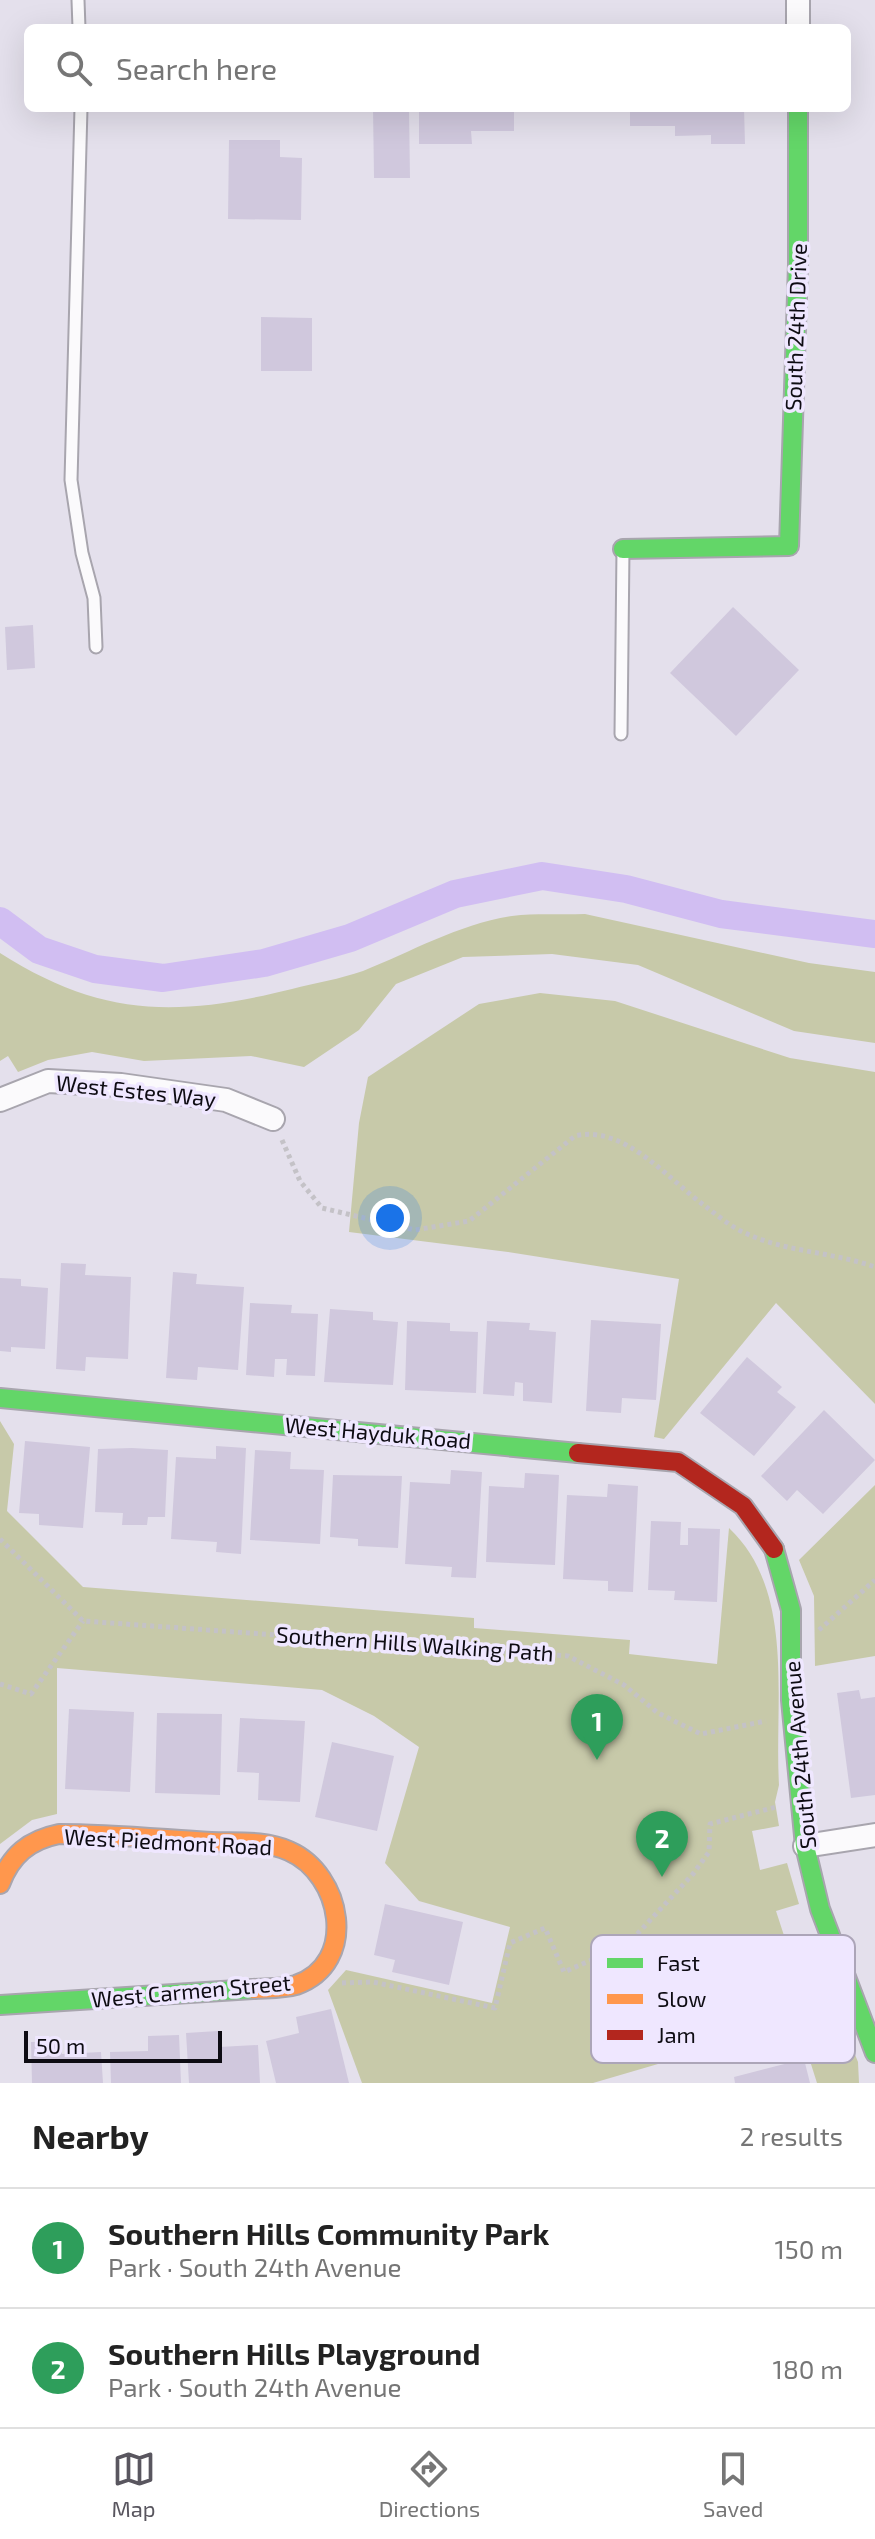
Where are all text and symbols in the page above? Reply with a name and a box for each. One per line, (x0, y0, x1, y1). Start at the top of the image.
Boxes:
search box (24, 24, 851, 112)
icon: search (52, 46, 96, 90)
text: Search here (116, 50, 277, 86)
street label: South 24th Drive (779, 243, 811, 411)
street label: West Estes Way (55, 1069, 218, 1111)
your location (370, 1198, 410, 1238)
street label: West Hayduk Road (284, 1411, 472, 1453)
street label: Southern Hills Walking Path (276, 1620, 555, 1666)
street label: South 24th Avenue (778, 1660, 820, 1850)
pin: 1 (571, 1694, 623, 1760)
pin: 2 (636, 1811, 688, 1877)
street label: West Piedmont Road (63, 1823, 273, 1859)
legend (591, 1935, 855, 2063)
text: Fast (657, 1949, 700, 1975)
street label: West Carmen Street (90, 1968, 292, 2012)
text: Slow (657, 1985, 706, 2011)
text: Jam (657, 2021, 696, 2047)
scale bar (24, 2027, 222, 2063)
text: 50 m (36, 2032, 85, 2058)
text: Nearby (32, 2115, 149, 2156)
text: 2 results (740, 2120, 843, 2151)
text: Southern Hills Community Park (108, 2215, 549, 2251)
text: 1 (52, 2233, 64, 2264)
text: 150 m (774, 2233, 843, 2264)
text: Park · South 24th Avenue (108, 2251, 402, 2282)
text: Southern Hills Playground (108, 2335, 480, 2371)
text: 2 (50, 2353, 66, 2384)
text: 180 m (773, 2353, 843, 2384)
text: Park · South 24th Avenue (108, 2371, 402, 2402)
tab: Map (112, 2447, 156, 2521)
tab: Directions (379, 2447, 480, 2521)
tab: Saved (703, 2447, 763, 2521)

